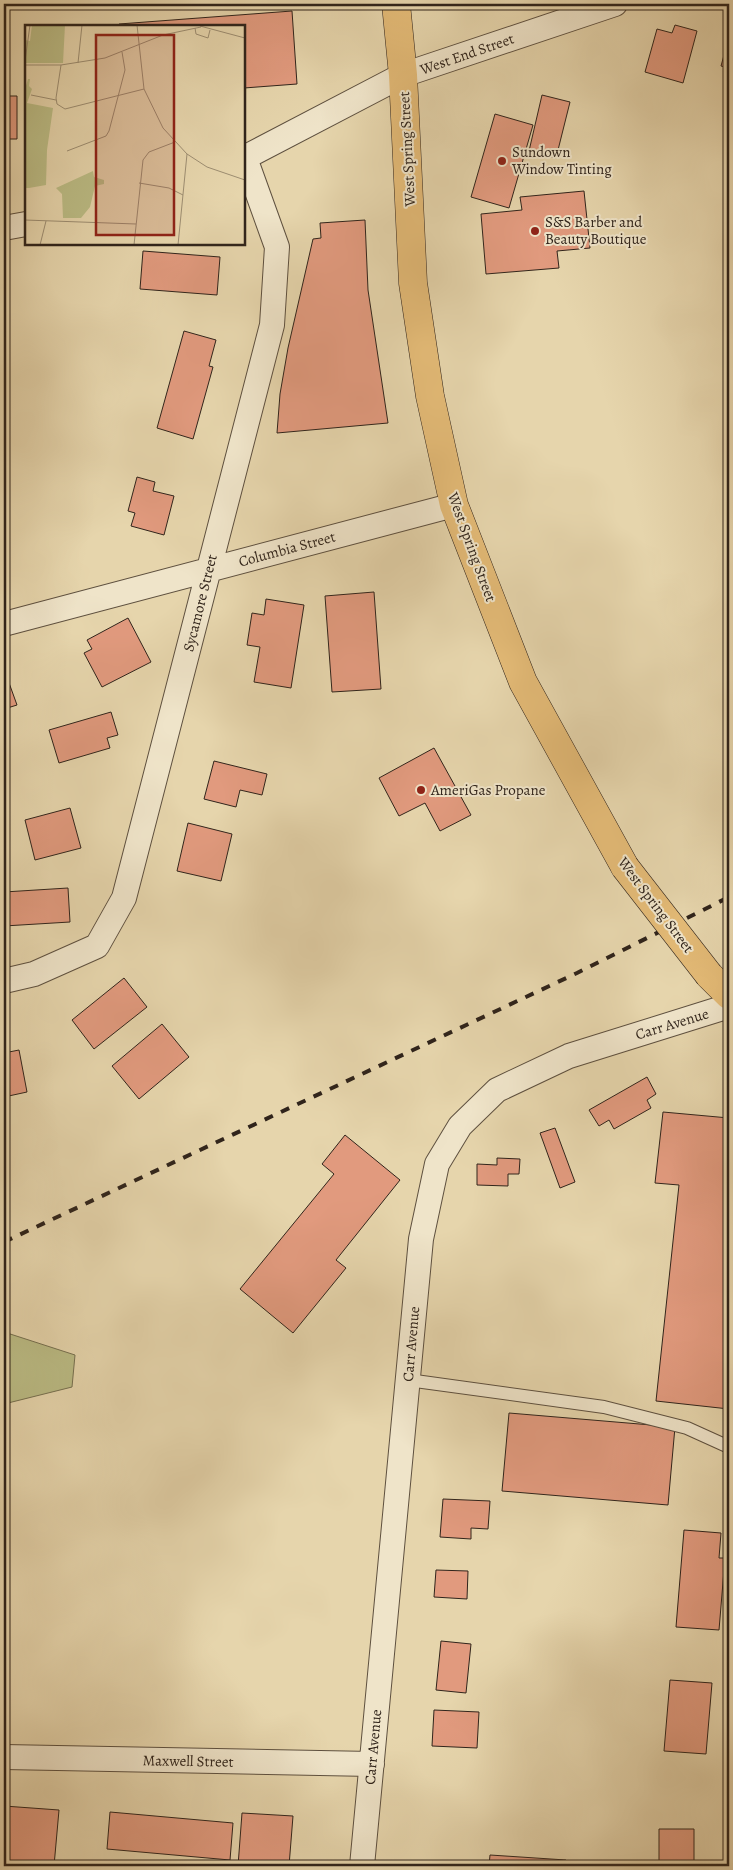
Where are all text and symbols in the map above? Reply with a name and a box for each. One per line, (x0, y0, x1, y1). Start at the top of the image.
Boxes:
inset map (25, 25, 245, 245)
street label: West End Street (416, 29, 517, 80)
street label: West Spring Street (394, 91, 420, 208)
place label: Sundown Window Tinting (511, 142, 612, 179)
marker: Sundown Window Tinting (496, 155, 508, 167)
place label: S&S Barber and Beauty Boutique (545, 212, 647, 249)
marker: S&S Barber and Beauty Boutique (529, 225, 541, 237)
street label: West Spring Street (443, 489, 501, 604)
street label: Columbia Street (236, 526, 338, 572)
street label: Sycamore Street (178, 552, 222, 654)
place label: AmeriGas Propane (430, 780, 546, 800)
marker: AmeriGas Propane (415, 784, 427, 796)
street label: West Spring Street (613, 852, 699, 957)
street label: Carr Avenue (633, 1003, 711, 1045)
street label: Carr Avenue (398, 1305, 424, 1382)
street label: Carr Avenue (360, 1708, 386, 1785)
street label: Maxwell Street (142, 1750, 234, 1772)

